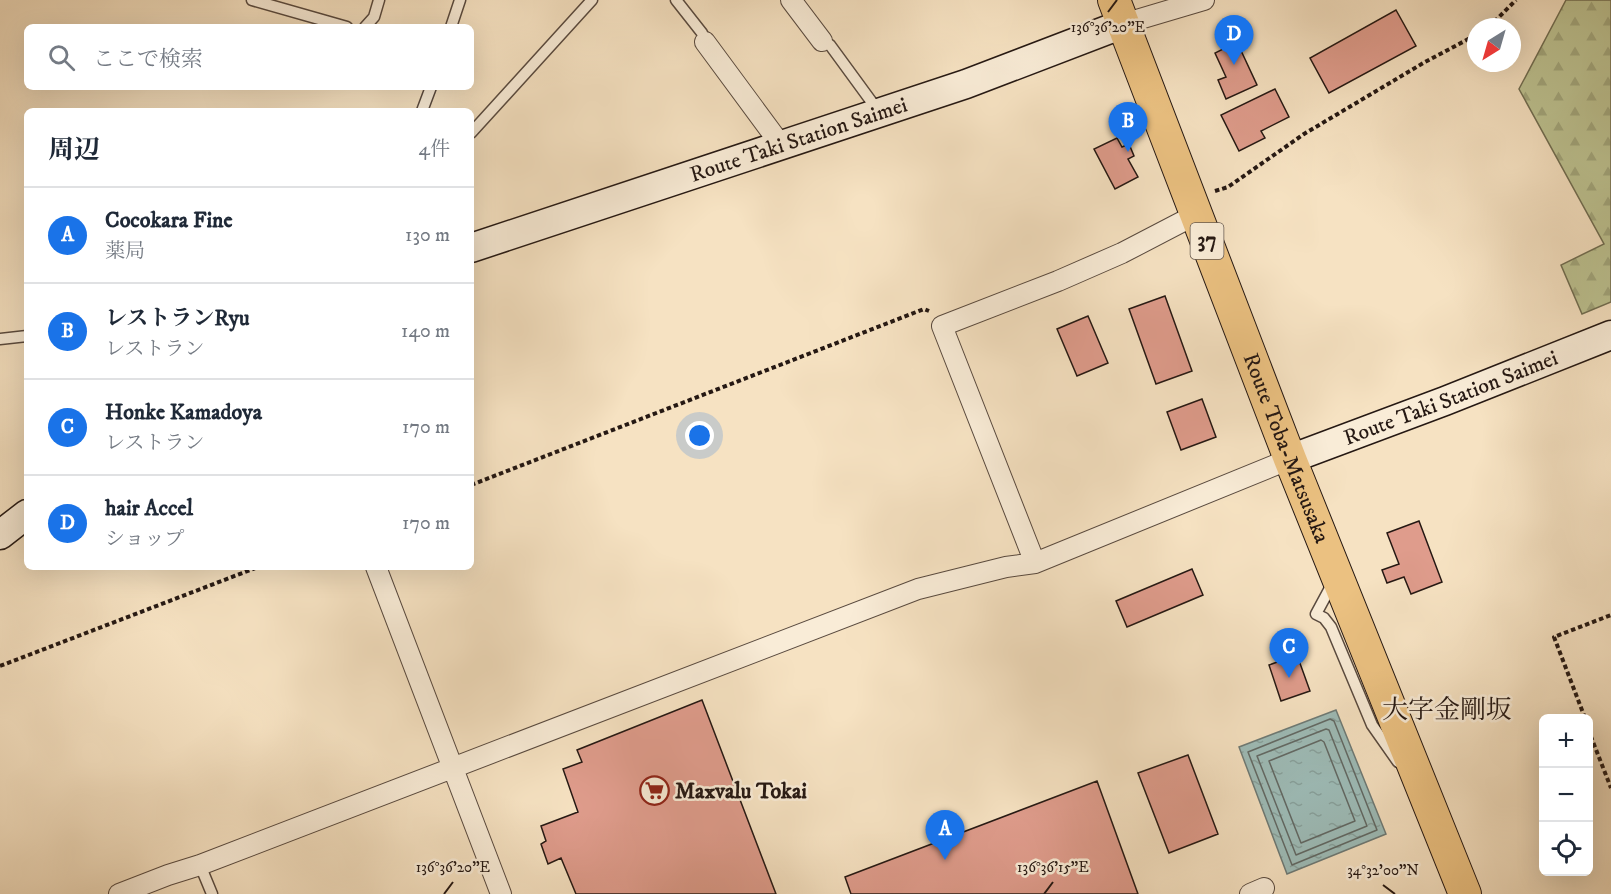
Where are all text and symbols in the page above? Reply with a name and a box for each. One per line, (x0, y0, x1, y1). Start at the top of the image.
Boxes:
pin: D (1214, 16, 1254, 65)
text: 136°36'20"E (1071, 18, 1146, 37)
north arrow (1467, 18, 1521, 72)
search box (24, 24, 474, 90)
icon: search (45, 41, 78, 74)
text: ここで検索 (93, 46, 203, 73)
street label: Route Taki Station Saimei (686, 91, 911, 188)
pin: B (1108, 102, 1148, 152)
text: 周辺 (48, 134, 100, 167)
text: 4件 (418, 137, 450, 162)
text: Cocokara Fine (105, 207, 233, 234)
text: A (61, 223, 74, 248)
text: 130 m (405, 223, 450, 248)
road number: 37 (1190, 223, 1224, 259)
text: 薬局 (105, 239, 145, 264)
text: レストランRyu (105, 305, 250, 332)
text: B (61, 319, 74, 344)
text: 140 m (401, 319, 450, 344)
text: レストラン (105, 337, 204, 362)
street label: Route Taki Station Saimei (1340, 344, 1562, 451)
street label: Route Toba-Matsusaka (1237, 349, 1336, 548)
text: Honke Kamadoya (105, 399, 262, 426)
text: C (61, 415, 74, 440)
text: 170 m (402, 415, 450, 440)
your location (685, 421, 714, 450)
text: レストラン (105, 431, 204, 456)
text: hair Accel (105, 495, 193, 522)
text: D (60, 511, 75, 536)
text: 170 m (402, 511, 450, 536)
text: ショップ (105, 527, 185, 552)
pin: C (1270, 628, 1308, 678)
district label: 大字金剛坂 (1382, 694, 1512, 727)
map controls (1539, 714, 1593, 876)
button: + (1539, 714, 1593, 768)
button: − (1539, 768, 1593, 822)
supermarket icon: Maxvalu Tokai (638, 775, 670, 807)
place label: Maxvalu Tokai (675, 778, 807, 805)
pin: A (926, 810, 964, 860)
button: locate (1539, 822, 1593, 876)
text: 136°36'20"E (416, 858, 491, 877)
text: 136°36'15"E (1017, 858, 1089, 877)
text: 34°32'00"N (1347, 861, 1419, 880)

